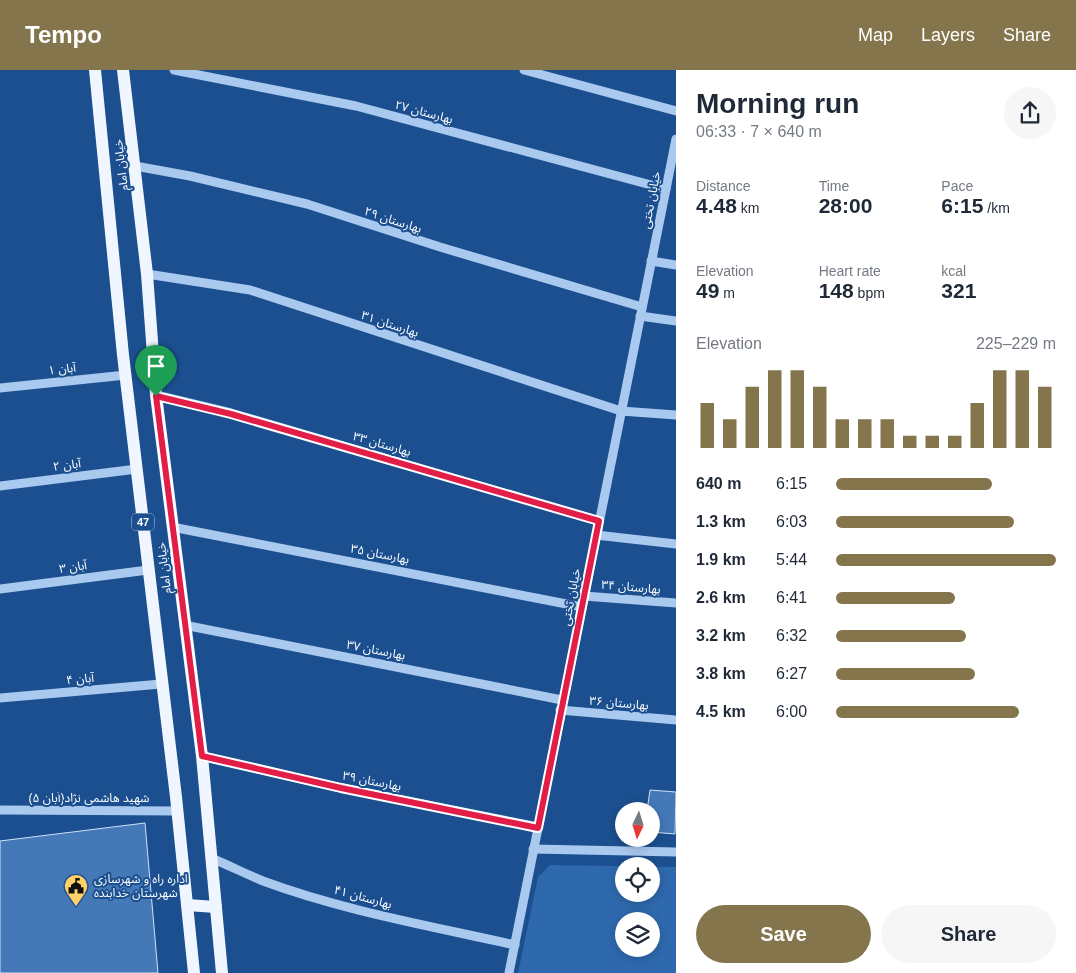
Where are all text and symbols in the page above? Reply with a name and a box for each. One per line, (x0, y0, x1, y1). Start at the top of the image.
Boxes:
text: Tempo (25, 21, 102, 48)
text: Map (858, 25, 893, 45)
text: Layers (921, 25, 975, 45)
text: Share (1003, 25, 1051, 45)
button: share (1004, 87, 1056, 139)
text: Morning run (696, 88, 859, 119)
street label: بهارستان ۲۷ (393, 98, 455, 126)
text: 06:33 · 7 × 640 m (696, 123, 822, 140)
street label: خیابان امام (111, 138, 133, 192)
street label: خیابان تختی (639, 170, 663, 230)
text: Distance (696, 178, 750, 194)
text: Time (819, 178, 849, 194)
text: Pace (941, 178, 973, 194)
text: 4.48 (696, 194, 737, 217)
text: 28:00 (819, 194, 872, 217)
text: 6:15 (941, 194, 983, 217)
text: km (737, 200, 759, 216)
text: /km (983, 200, 1010, 216)
street label: بهارستان ۲۹ (363, 204, 423, 236)
text: Elevation (696, 263, 754, 279)
text: Heart rate (819, 263, 881, 279)
text: kcal (941, 263, 966, 279)
text: 49 (696, 279, 719, 302)
text: 148 (819, 279, 854, 302)
text: 321 (941, 279, 976, 302)
text: m (719, 285, 735, 301)
text: bpm (854, 285, 885, 301)
street label: بهارستان ۳۱ (360, 308, 420, 340)
text: Elevation (696, 335, 762, 352)
text: 225–229 m (976, 335, 1056, 352)
pin (135, 345, 177, 396)
icon: arrive (142, 352, 170, 380)
street label: آبان ۱ (47, 361, 77, 377)
street label: بهارستان ۳۳ (351, 429, 413, 459)
street label: آبان ۲ (52, 456, 82, 474)
text: 640 m (696, 475, 741, 492)
text: 6:15 (776, 475, 807, 492)
text: 1.3 km (696, 513, 746, 530)
text: 6:03 (776, 513, 807, 530)
road number: 47 (132, 514, 154, 531)
street label: خیابان امام (154, 541, 176, 595)
street label: بهارستان ۳۵ (349, 541, 411, 567)
text: 1.9 km (696, 551, 746, 568)
text: 5:44 (776, 551, 807, 568)
street label: آبان ۳ (58, 558, 88, 576)
street label: خیابان تختی (559, 567, 583, 627)
street label: بهارستان ۳۴ (601, 577, 661, 597)
text: 2.6 km (696, 589, 746, 606)
text: 6:41 (776, 589, 807, 606)
text: 3.2 km (696, 627, 746, 644)
text: 6:32 (776, 627, 807, 644)
street label: بهارستان ۳۷ (345, 637, 407, 663)
text: 3.8 km (696, 665, 746, 682)
text: 6:27 (776, 665, 807, 682)
street label: آبان ۴ (65, 671, 95, 687)
street label: بهارستان ۳۶ (589, 693, 649, 713)
text: 4.5 km (696, 703, 746, 720)
text: 6:00 (776, 703, 807, 720)
street label: بهارستان ۳۹ (341, 768, 403, 794)
street label: (آبان ۵)شهید هاشمی نژاد (29, 791, 149, 805)
north arrow (615, 802, 660, 848)
map controls (615, 802, 660, 957)
button: locate (615, 857, 660, 902)
place label: اداره راه و شهرسازی شهرستان خدابنده (94, 872, 188, 900)
public building icon: اداره راه و شهرسازی شهرستان خدابنده (63, 873, 89, 907)
street label: بهارستان ۴۱ (332, 883, 394, 911)
button: Save (696, 905, 871, 963)
button: Share (881, 905, 1056, 963)
button: layers (615, 912, 660, 957)

